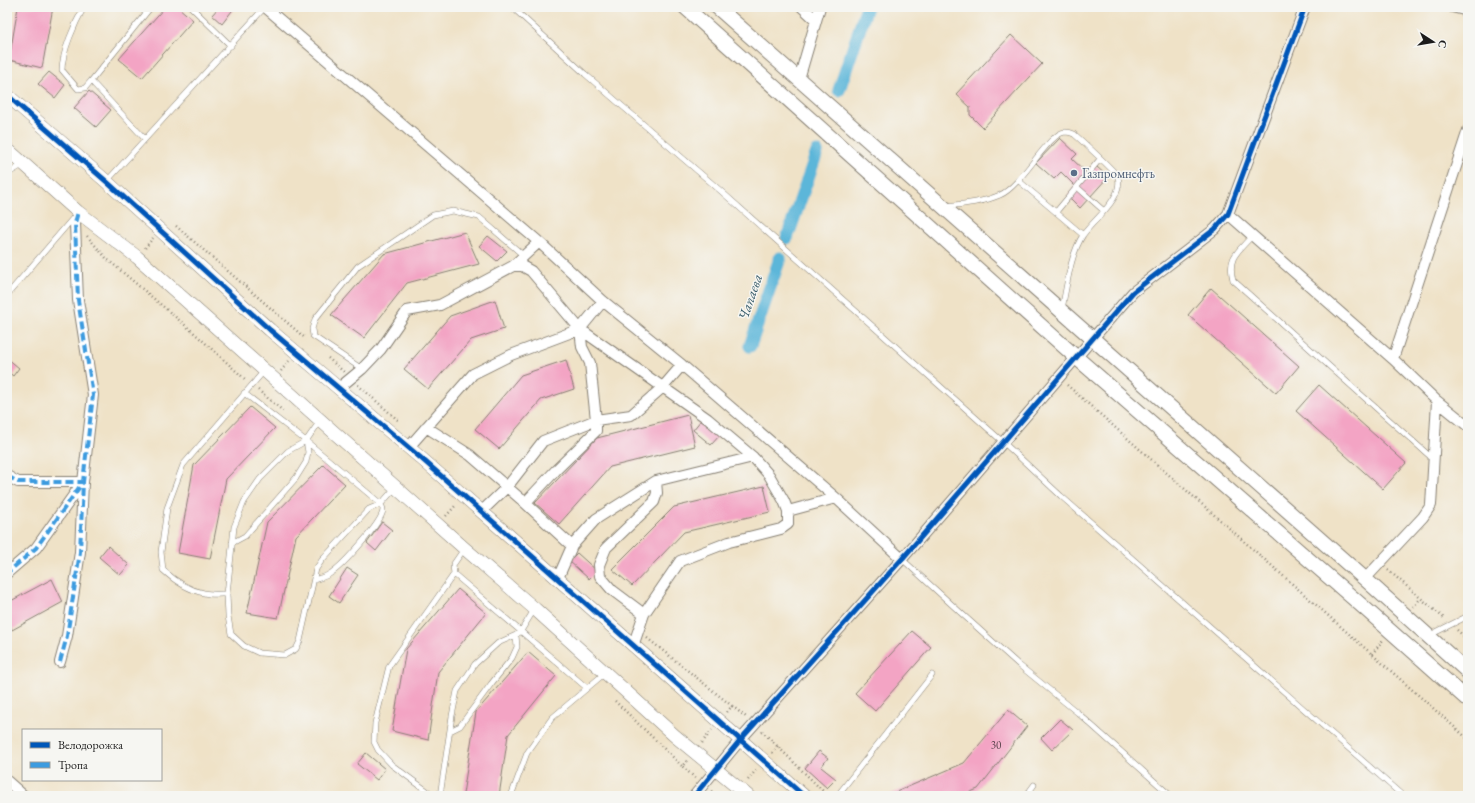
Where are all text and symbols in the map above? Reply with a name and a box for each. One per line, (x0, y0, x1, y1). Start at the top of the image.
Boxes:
north arrow (1413, 22, 1453, 62)
text: С (1435, 39, 1450, 50)
place label: Газпромнефть (1082, 165, 1155, 182)
marker: Газпромнефть (1069, 168, 1079, 178)
water label: Чапаева (734, 272, 766, 322)
legend (22, 729, 162, 781)
text: Велодорожка (58, 737, 123, 753)
house number: 30 (991, 738, 1001, 752)
text: Тропа (58, 757, 88, 773)

